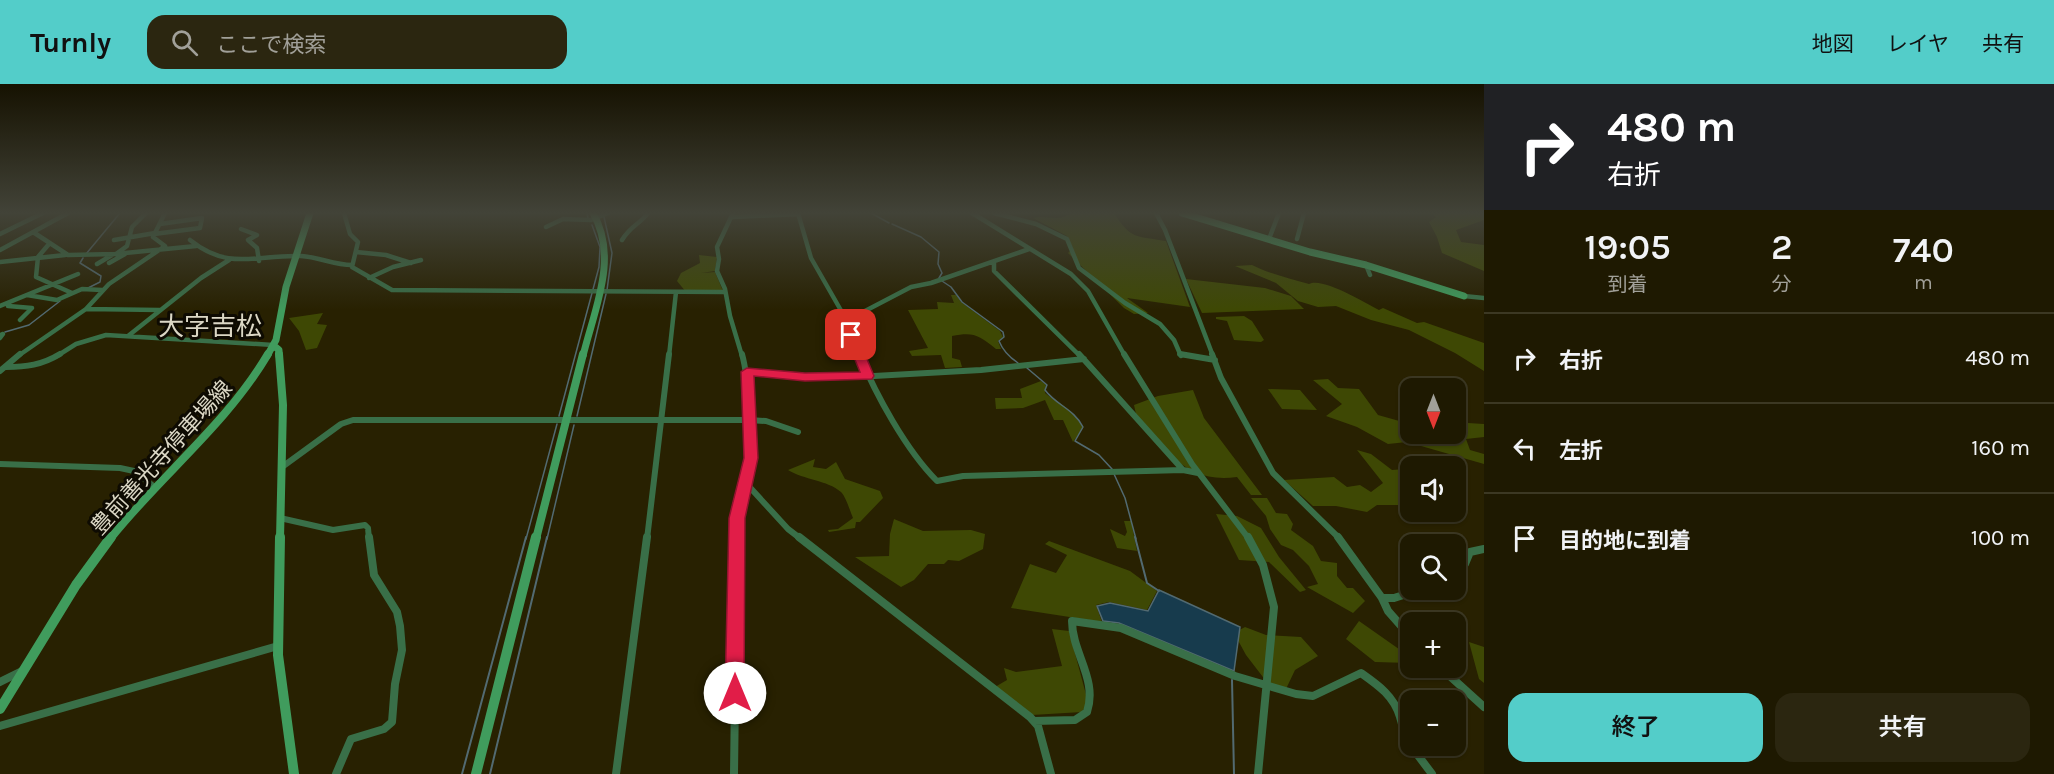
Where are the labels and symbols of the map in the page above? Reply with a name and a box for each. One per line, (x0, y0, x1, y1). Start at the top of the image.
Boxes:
pin (825, 309, 876, 360)
district label: 大字吉松 (158, 311, 262, 342)
street label: 豊前善光寺停車場線 (86, 375, 238, 540)
north arrow (1400, 378, 1466, 444)
position arrow (703, 661, 767, 725)

